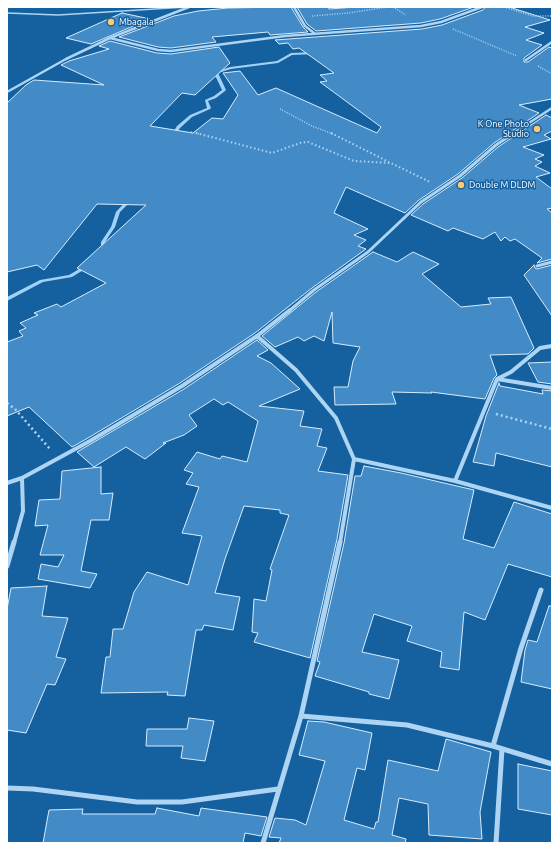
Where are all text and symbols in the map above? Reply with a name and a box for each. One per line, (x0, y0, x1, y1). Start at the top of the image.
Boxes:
marker: Mbagala (106, 17, 116, 27)
place label: Mbagala (119, 17, 154, 27)
place label: K One Photo Studio (478, 119, 529, 140)
marker: K One Photo Studio (532, 124, 542, 134)
marker: Double M DLDM (456, 180, 466, 190)
place label: Double M DLDM (469, 180, 535, 190)

